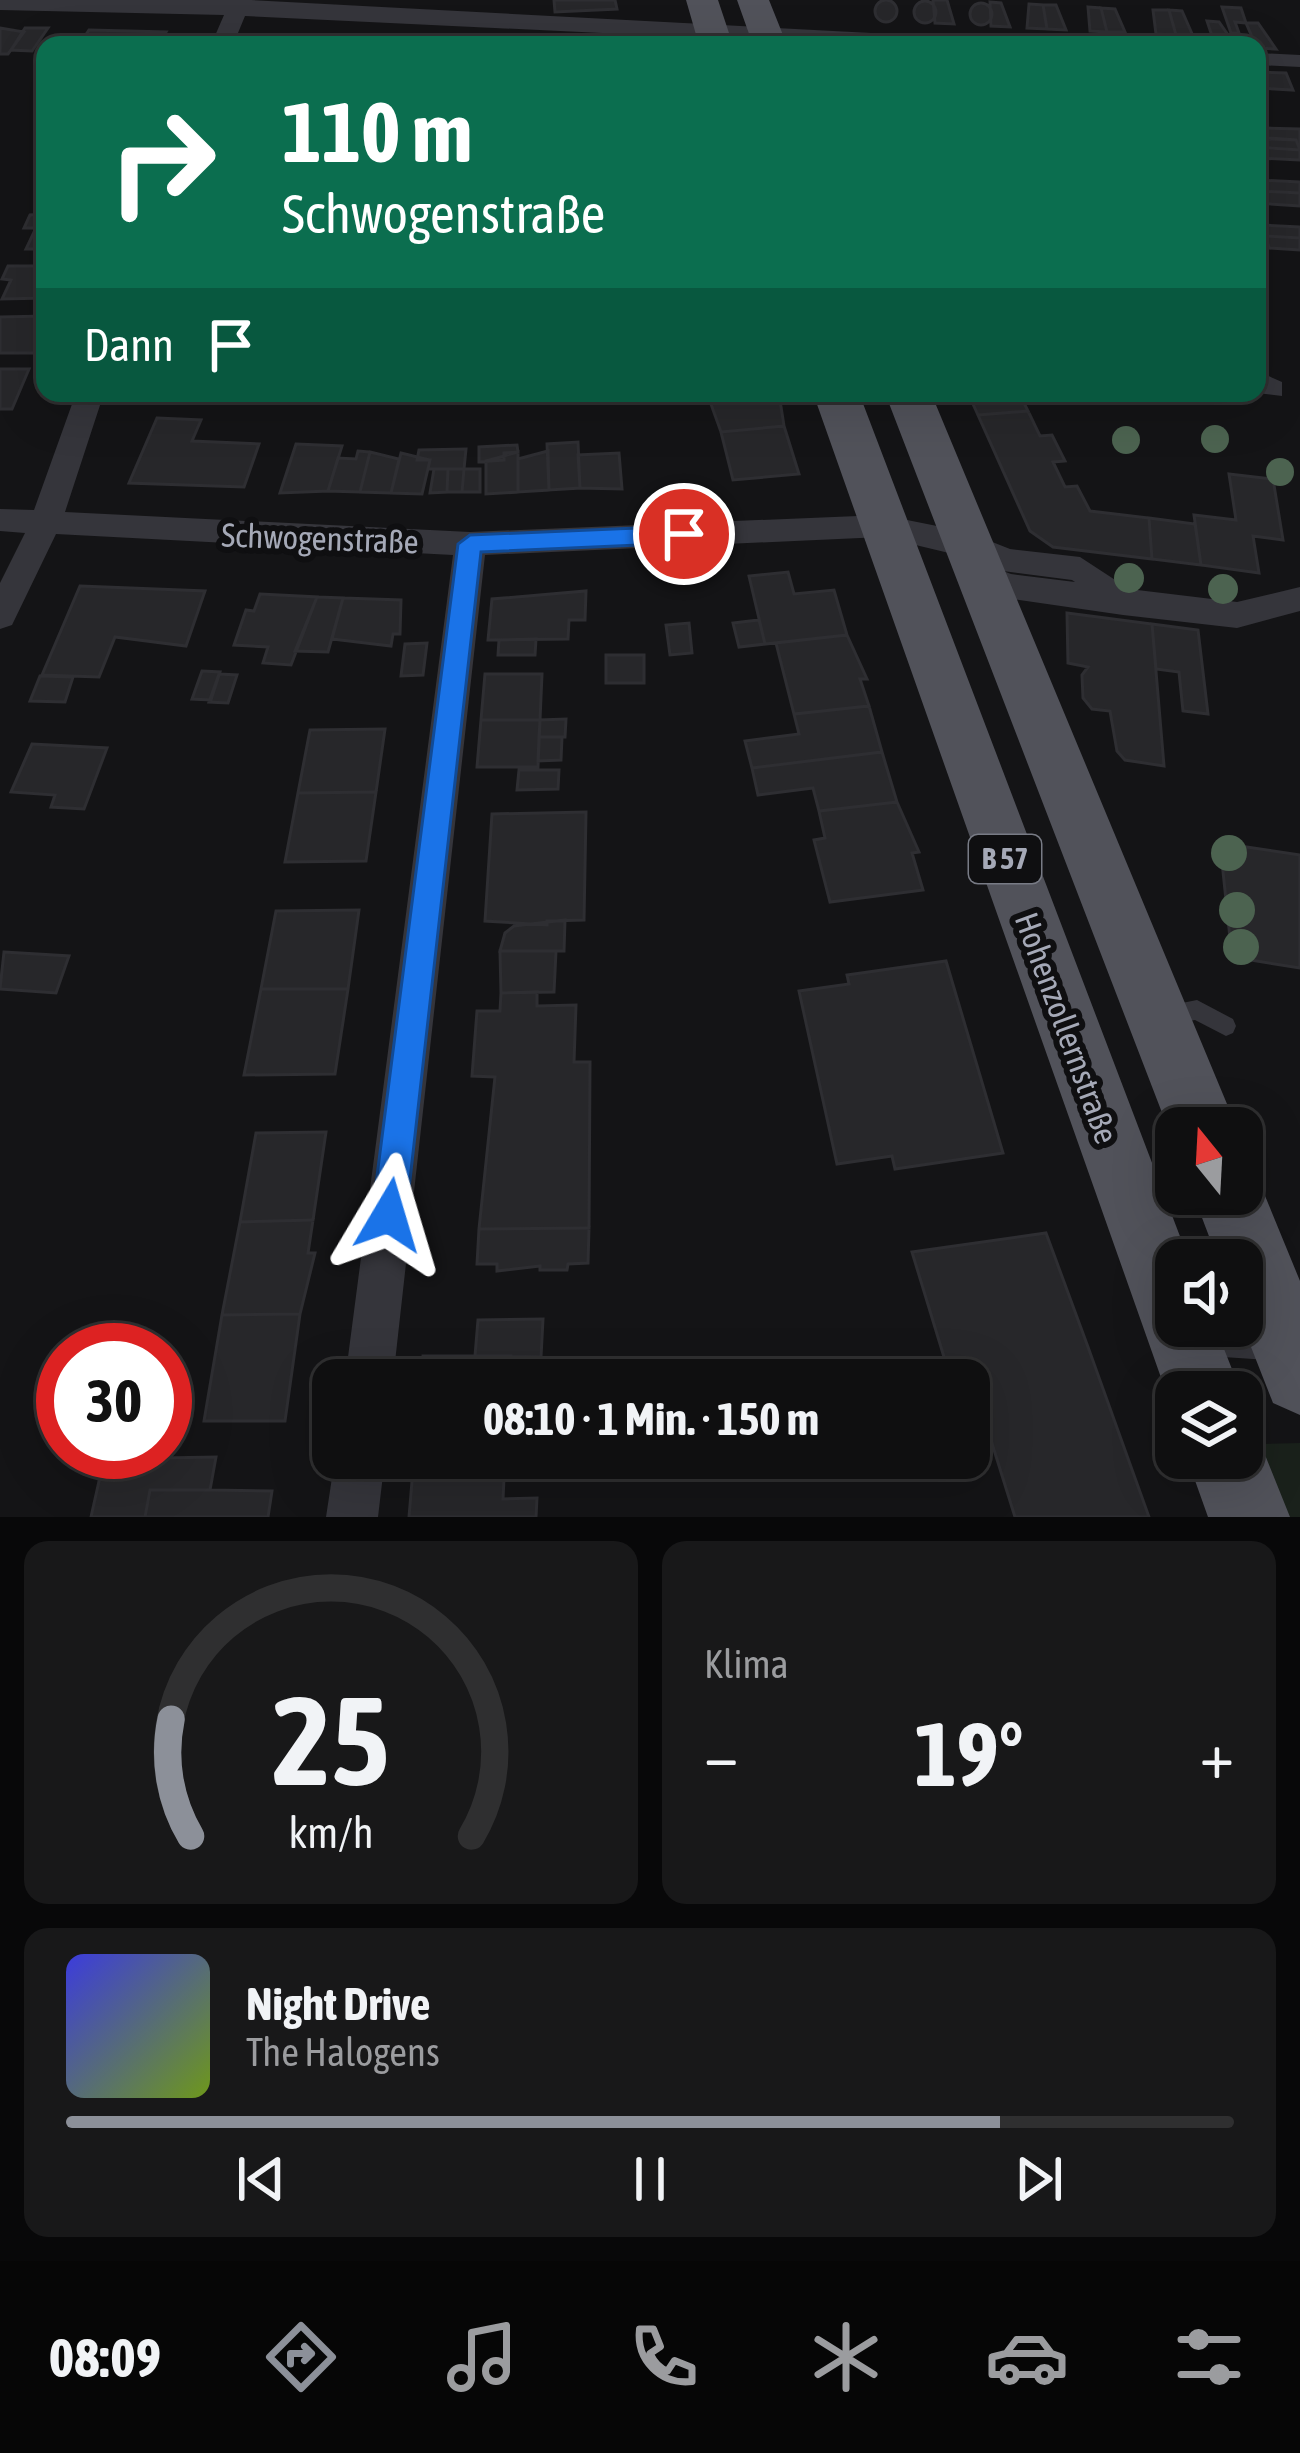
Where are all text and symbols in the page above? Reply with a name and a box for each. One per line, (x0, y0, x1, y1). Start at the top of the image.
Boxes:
icon: right (84, 84, 240, 240)
text: 110 m (282, 84, 472, 180)
text: Schwogenstraße (282, 183, 605, 244)
icon: arrive (198, 312, 264, 378)
text: Dann (84, 319, 174, 371)
pin (633, 483, 735, 585)
icon: arrive (651, 501, 717, 567)
street label: Schwogenstraße (221, 516, 419, 560)
road number: B 57 (969, 835, 1041, 883)
street label: Hohenzollernstraße (1008, 907, 1126, 1149)
north arrow (1155, 1107, 1263, 1215)
map controls (1155, 1107, 1263, 1479)
position arrow (326, 1152, 452, 1278)
button: sound (1155, 1239, 1263, 1347)
speed limit sign: 30 (36, 1323, 192, 1479)
button: layers (1155, 1371, 1263, 1479)
text: 08:10 · 1 Min. · 150 m (483, 1393, 819, 1445)
text: Klima (704, 1642, 789, 1686)
text: 25 (272, 1668, 390, 1811)
text: 19° (914, 1702, 1024, 1805)
text: − (704, 1716, 738, 1792)
text: + (1200, 1716, 1234, 1792)
text: km/h (288, 1807, 374, 1856)
text: Night Drive (246, 1978, 431, 2030)
text: The Halogens (246, 2030, 440, 2074)
icon: previous (228, 2146, 294, 2212)
icon: pause (617, 2146, 683, 2212)
icon: next (1006, 2146, 1072, 2212)
icon: directions (259, 2315, 343, 2399)
icon: music (440, 2315, 524, 2399)
icon: phone (622, 2315, 706, 2399)
icon: climate (804, 2315, 888, 2399)
icon: car (985, 2315, 1069, 2399)
icon: filters (1167, 2315, 1251, 2399)
text: 08:09 (49, 2327, 161, 2388)

